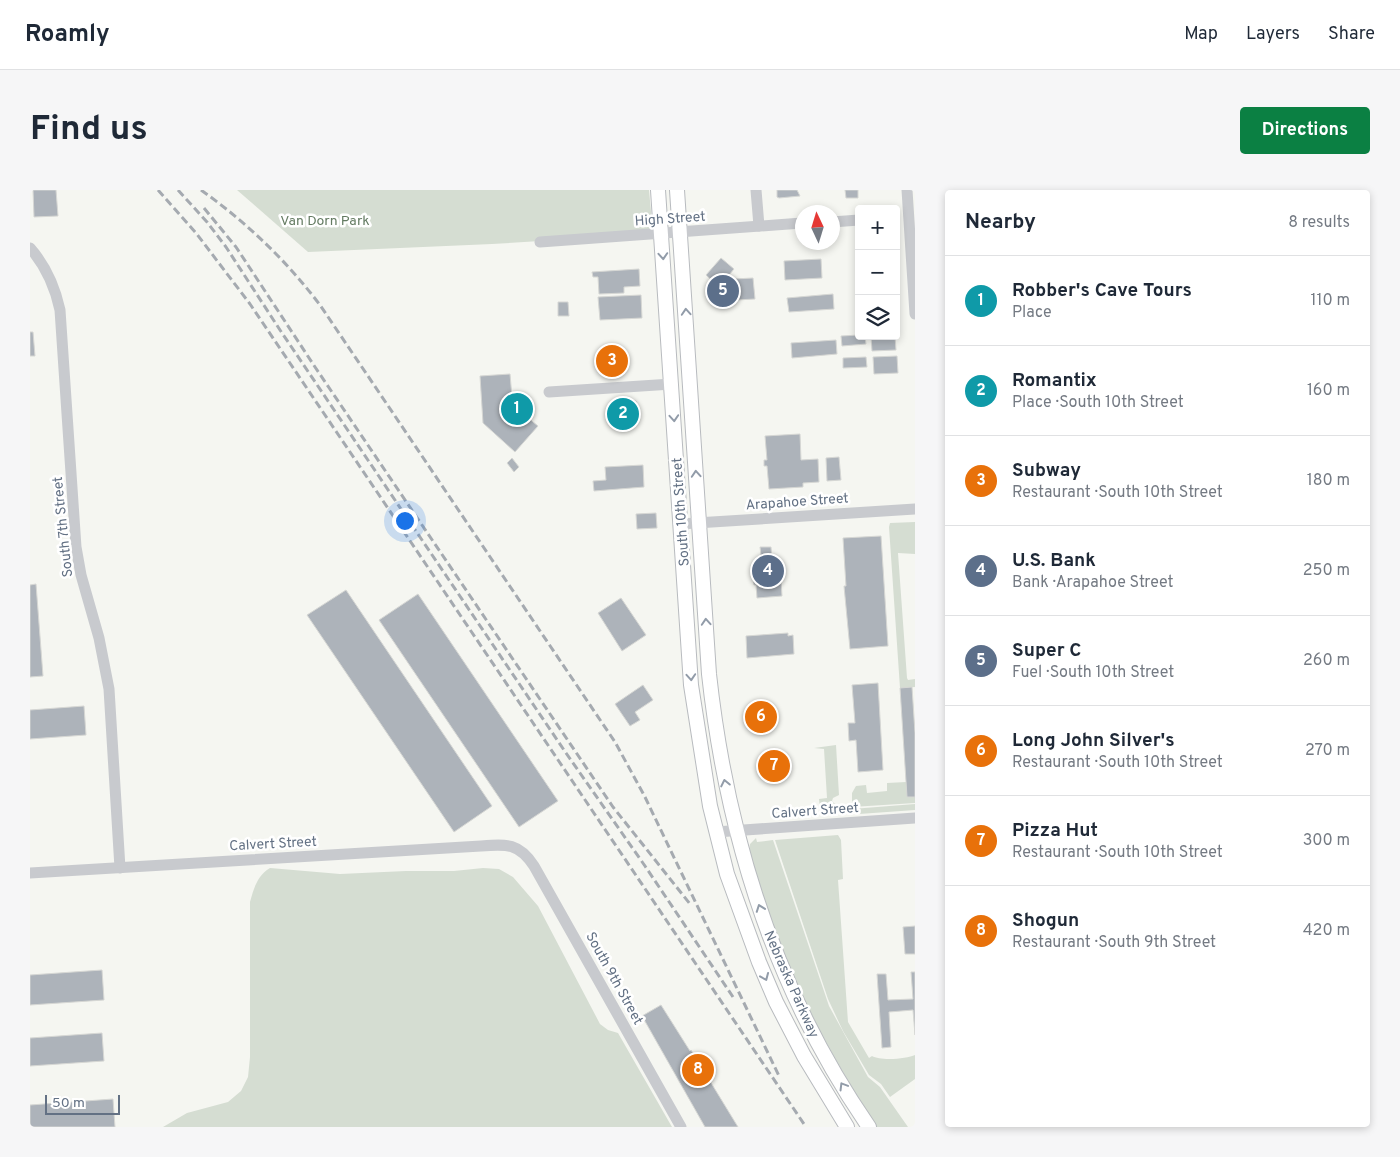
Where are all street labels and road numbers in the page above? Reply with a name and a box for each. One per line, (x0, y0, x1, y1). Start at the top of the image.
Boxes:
street label: High Street (634, 209, 706, 230)
street label: South 10th Street (669, 457, 694, 567)
street label: South 7th Street (50, 476, 77, 578)
street label: Arapahoe Street (745, 490, 849, 515)
street label: Calvert Street (771, 800, 859, 823)
street label: Calvert Street (229, 834, 317, 855)
street label: Nebraska Parkway (759, 928, 822, 1041)
street label: South 9th Street (581, 930, 646, 1028)

